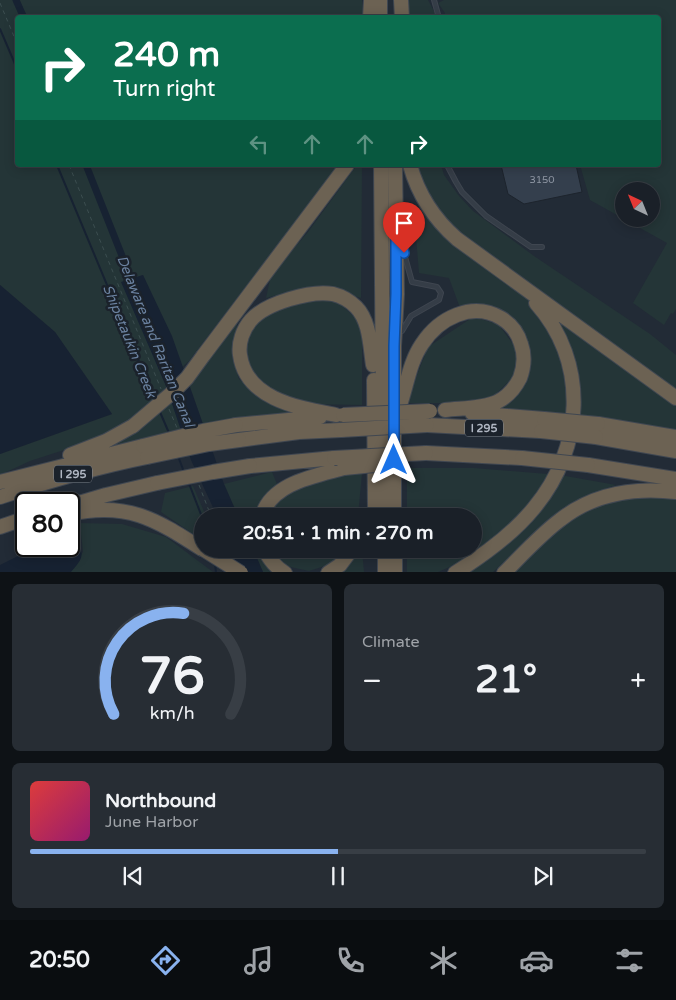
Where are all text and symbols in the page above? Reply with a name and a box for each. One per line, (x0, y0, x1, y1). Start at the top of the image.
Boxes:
text: 240 m (113, 34, 220, 76)
icon: right (30, 35, 95, 100)
text: Turn right (113, 76, 215, 102)
icon: left (245, 130, 273, 158)
icon: ahead (298, 130, 326, 158)
icon: ahead (351, 130, 379, 158)
icon: right (404, 130, 432, 158)
house number: 3150 (529, 174, 555, 186)
north arrow (615, 182, 660, 228)
map controls (615, 182, 660, 227)
pin (383, 202, 425, 253)
icon: arrive (390, 209, 418, 237)
water label: Delaware and Raritan Canal (113, 253, 198, 431)
water label: Shipetaukin Creek (99, 282, 161, 402)
road number: I 295 (465, 419, 503, 436)
position arrow (367, 433, 419, 485)
road number: I 295 (54, 466, 92, 482)
speed limit sign: 80 (15, 492, 80, 557)
text: 20:51 · 1 min · 270 m (242, 522, 434, 544)
text: Climate (362, 632, 420, 652)
text: 76 (139, 645, 205, 708)
text: 21° (475, 657, 537, 703)
text: − (362, 664, 382, 698)
text: + (630, 664, 646, 698)
text: km/h (150, 703, 194, 724)
text: Northbound (105, 790, 216, 812)
text: June Harbor (105, 812, 198, 832)
icon: previous (119, 862, 147, 890)
icon: pause (324, 862, 352, 890)
icon: next (529, 862, 557, 890)
icon: directions (148, 943, 183, 978)
icon: music (241, 943, 276, 978)
icon: phone (333, 943, 368, 978)
icon: climate (426, 943, 461, 978)
icon: car (519, 943, 554, 978)
icon: filters (612, 943, 647, 978)
text: 20:50 (29, 947, 90, 973)

